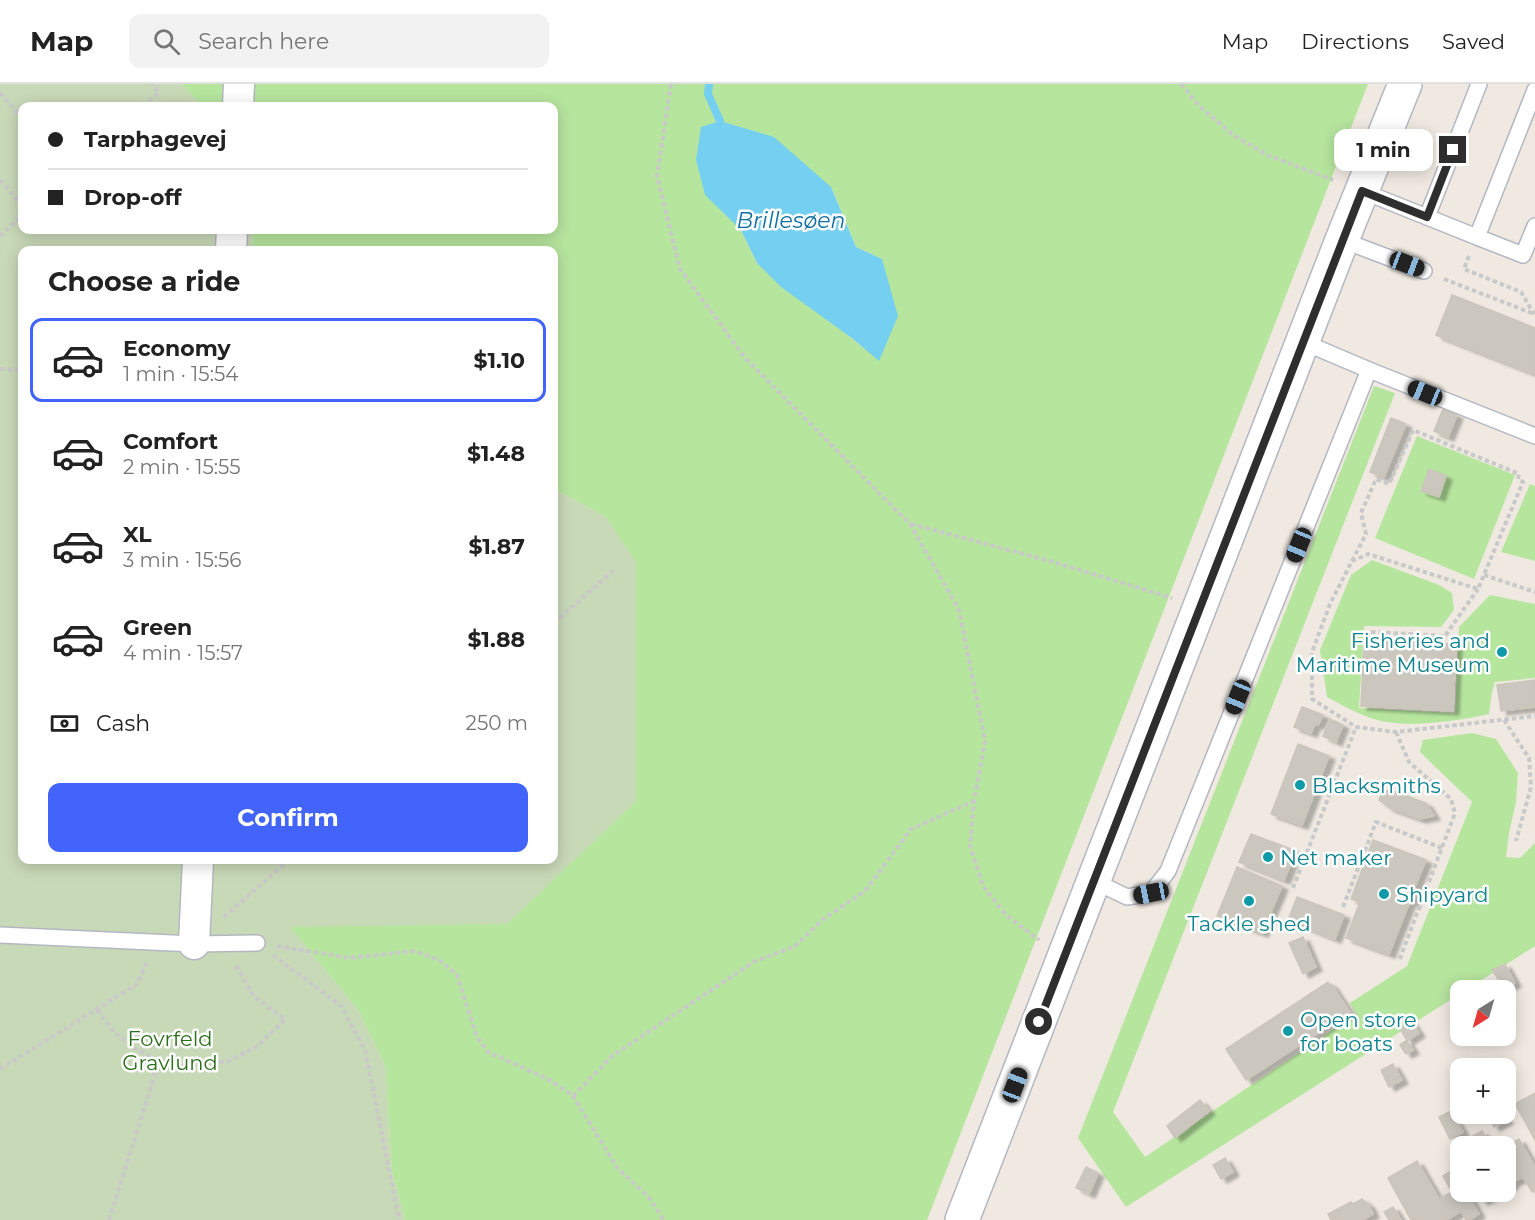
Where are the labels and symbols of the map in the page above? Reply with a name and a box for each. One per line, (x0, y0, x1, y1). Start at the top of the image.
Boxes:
callout: 1 min (1333, 129, 1432, 171)
route end (1439, 136, 1466, 163)
water label: Brillesøen (737, 207, 845, 234)
car (1387, 249, 1427, 279)
car (1405, 378, 1445, 408)
car (1284, 525, 1314, 565)
place label: Fisheries and Maritime Museum (1296, 628, 1490, 677)
marker: Fisheries and Maritime Museum (1495, 645, 1509, 659)
car (1223, 677, 1253, 717)
place label: Blacksmiths (1312, 773, 1441, 798)
marker: Blacksmiths (1293, 778, 1307, 792)
place label: Net maker (1280, 845, 1392, 870)
marker: Net maker (1261, 850, 1275, 864)
car (1132, 881, 1170, 905)
place label: Shipyard (1396, 882, 1488, 907)
marker: Shipyard (1377, 887, 1391, 901)
marker: Tackle shed (1242, 894, 1256, 908)
place label: Tackle shed (1187, 911, 1311, 936)
north arrow (1450, 980, 1516, 1046)
place label: Open store for boats (1300, 1007, 1417, 1056)
route start (1025, 1008, 1052, 1035)
marker: Open store for boats (1281, 1024, 1295, 1038)
park label: Fovrfeld Gravlund (122, 1026, 218, 1075)
car (1000, 1065, 1030, 1105)

